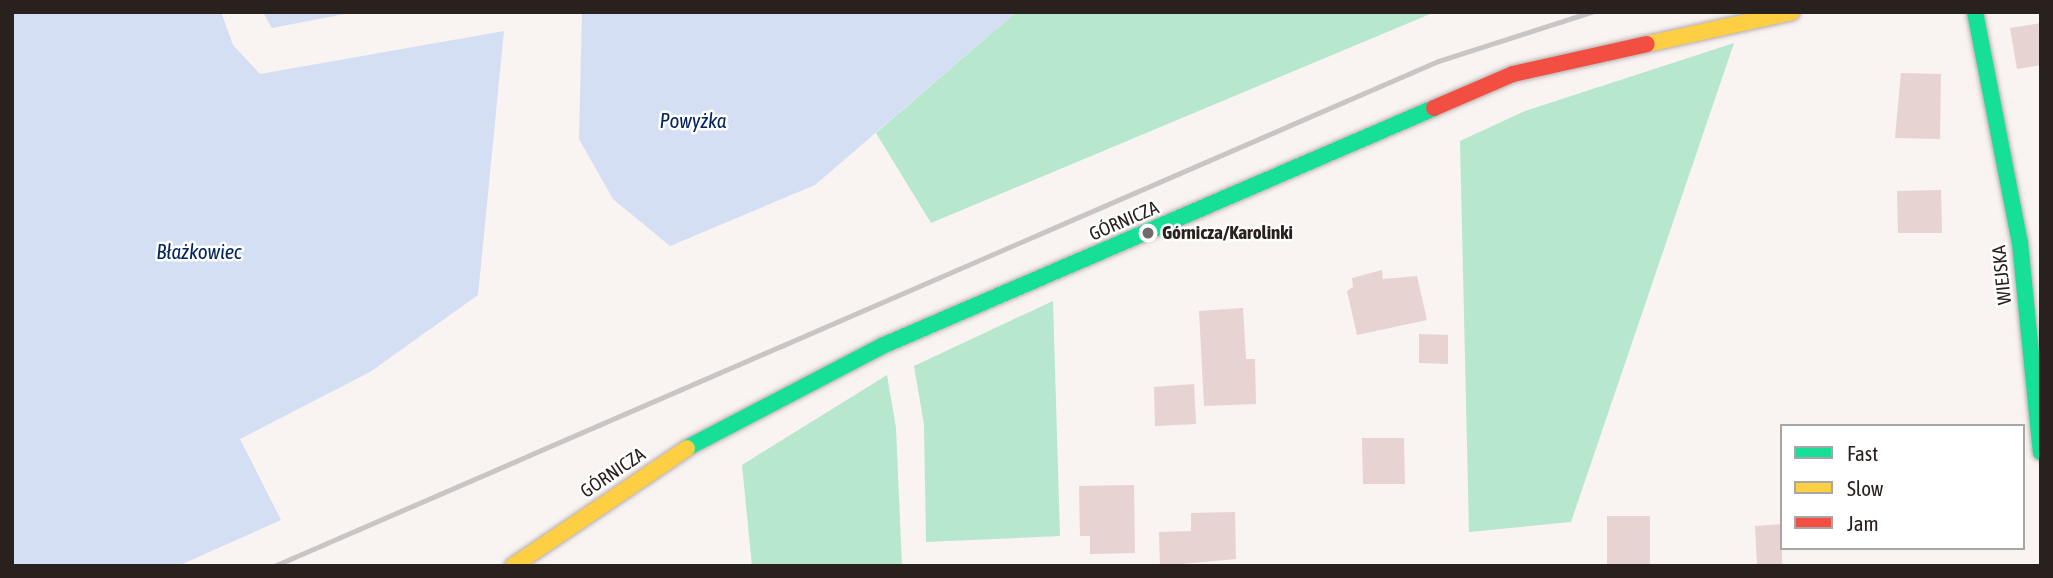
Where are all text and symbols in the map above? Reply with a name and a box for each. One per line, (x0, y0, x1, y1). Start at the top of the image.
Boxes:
water label: Powyżka (659, 107, 727, 133)
street label: GÓRNICZA (1086, 196, 1162, 246)
place label: Górnicza/Karolinki (1162, 222, 1293, 244)
marker: Górnicza/Karolinki (1140, 225, 1156, 241)
water label: Błażkowiec (156, 238, 242, 264)
street label: WIEJSKA (1988, 244, 2016, 306)
legend (1780, 424, 2025, 550)
text: Fast (1847, 441, 1878, 465)
street label: GÓRNICZA (576, 443, 650, 503)
text: Slow (1847, 476, 1883, 500)
text: Jam (1847, 511, 1879, 535)

